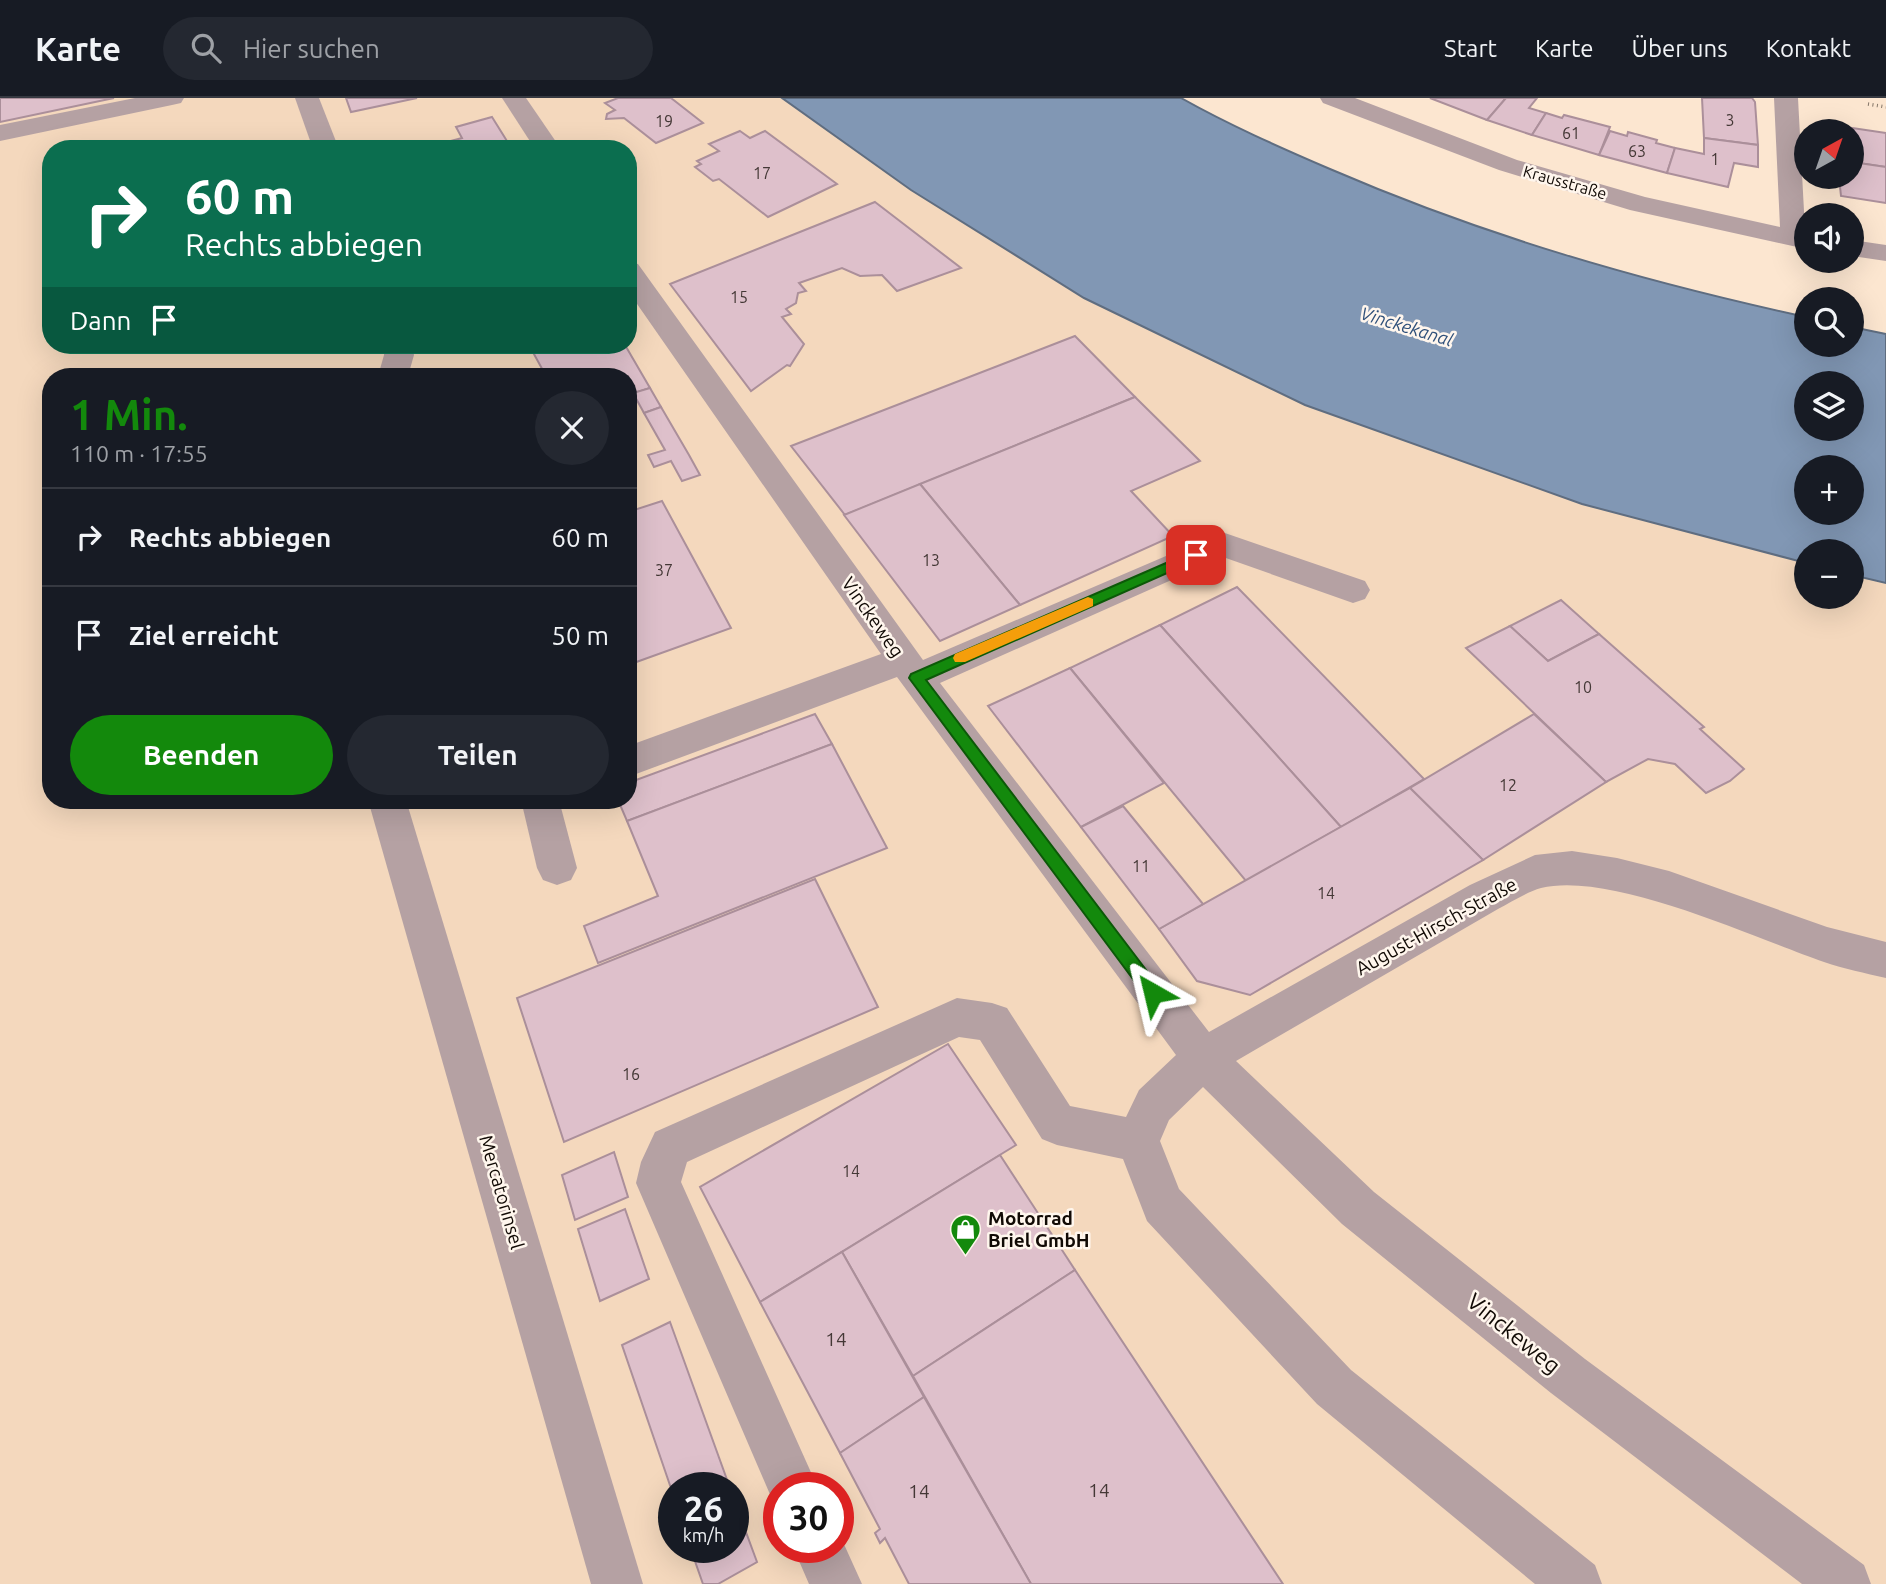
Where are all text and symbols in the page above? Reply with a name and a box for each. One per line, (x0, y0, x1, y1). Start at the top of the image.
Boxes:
search box (163, 17, 653, 80)
icon: search (187, 29, 225, 67)
text: Karte (35, 30, 121, 67)
text: Hier suchen (243, 34, 380, 63)
text: Start (1444, 35, 1497, 62)
text: Karte (1535, 35, 1594, 62)
text: Über uns (1632, 35, 1728, 62)
text: Kontakt (1766, 35, 1851, 62)
house number: 3 (1725, 111, 1735, 129)
house number: 19 (655, 112, 673, 130)
north arrow (1794, 119, 1864, 189)
map controls (1794, 119, 1864, 609)
house number: 61 (1562, 124, 1580, 142)
house number: 63 (1628, 142, 1646, 160)
house number: 1 (1710, 150, 1720, 168)
street label: Krausstraße (1521, 161, 1609, 203)
house number: 17 (753, 164, 771, 182)
icon: right (70, 168, 161, 259)
text: 60 m (185, 168, 294, 223)
button: sound (1794, 203, 1864, 273)
text: Rechts abbiegen (185, 226, 423, 262)
button: search (1794, 287, 1864, 357)
house number: 15 (730, 288, 748, 306)
icon: arrive (145, 301, 183, 339)
water label: Vinckekanal (1358, 302, 1456, 350)
text: Dann (70, 306, 131, 335)
button: layers (1794, 371, 1864, 441)
text: 1 Min. (70, 391, 188, 438)
button: close (535, 391, 609, 465)
text: 110 m · 17:55 (70, 441, 208, 466)
button: + (1794, 455, 1864, 525)
icon: right (70, 518, 108, 556)
text: Rechts abbiegen (129, 523, 331, 552)
text: 60 m (551, 523, 609, 552)
pin (1166, 525, 1226, 585)
icon: arrive (1177, 536, 1215, 574)
button: − (1794, 539, 1864, 609)
house number: 13 (922, 551, 940, 569)
house number: 37 (655, 561, 673, 579)
street label: Vinckeweg (837, 573, 909, 661)
icon: arrive (70, 616, 108, 654)
text: Ziel erreicht (129, 621, 279, 650)
text: 50 m (551, 621, 609, 650)
house number: 10 (1574, 678, 1592, 696)
button: Beenden (70, 715, 333, 795)
button: Teilen (347, 715, 609, 795)
house number: 12 (1499, 776, 1517, 794)
house number: 11 (1132, 857, 1150, 875)
street label: August-Hirsch-Straße (1352, 873, 1520, 979)
house number: 14 (1317, 884, 1335, 902)
position arrow (1116, 956, 1190, 1030)
house number: 16 (622, 1065, 640, 1083)
street label: Mercatorinsel (475, 1132, 529, 1252)
house number: 14 (842, 1162, 860, 1180)
place label: Motorrad Briel GmbH (988, 1207, 1090, 1251)
shop icon: Motorrad Briel GmbH (948, 1212, 982, 1256)
street label: Vinckeweg (1462, 1288, 1566, 1378)
house number: 14 (825, 1328, 847, 1350)
speed limit sign: 30 (763, 1472, 854, 1563)
house number: 14 (1088, 1479, 1110, 1501)
house number: 14 (908, 1480, 930, 1502)
text: 26 (684, 1488, 723, 1528)
text: km/h (683, 1525, 724, 1545)

